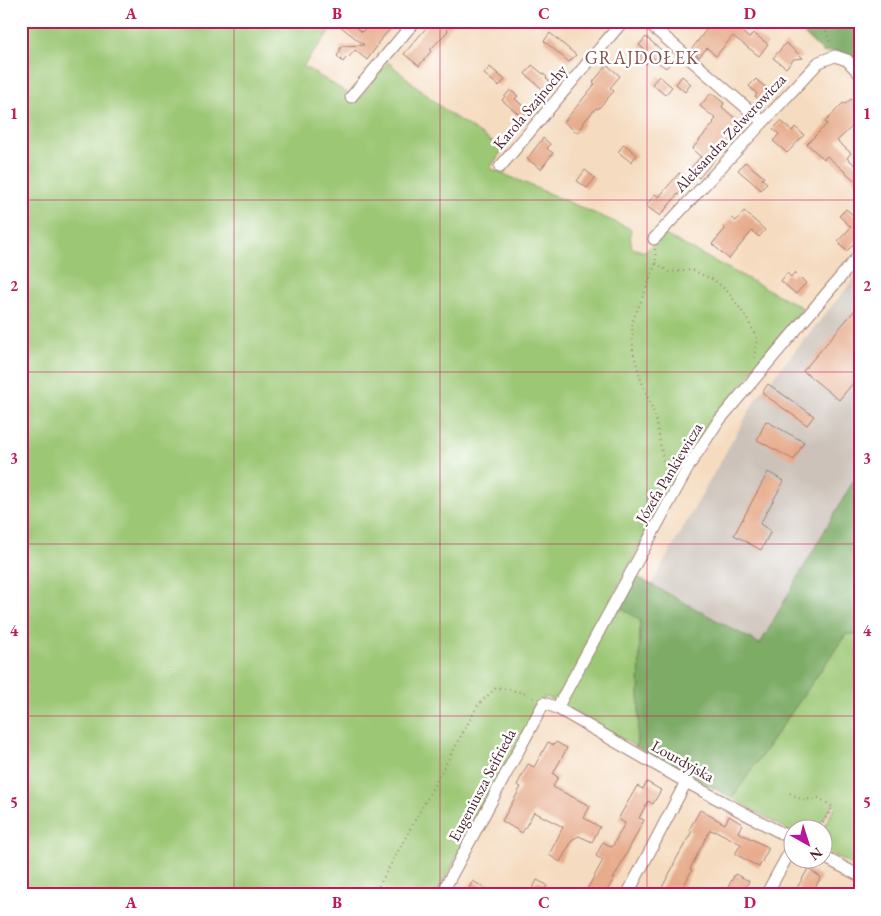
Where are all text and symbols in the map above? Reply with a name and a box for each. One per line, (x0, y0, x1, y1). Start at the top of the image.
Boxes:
text: A (124, 3, 137, 24)
text: B (332, 3, 342, 24)
text: C (538, 3, 550, 24)
text: D (744, 3, 756, 24)
district label: GRAJDOŁEK (585, 46, 699, 69)
street label: Karola Szajnochy (488, 59, 572, 154)
street label: Aleksandra Zelwerowicza (669, 69, 791, 197)
text: 1 (10, 103, 18, 124)
text: 1 (863, 103, 871, 124)
text: 2 (10, 275, 19, 296)
text: 2 (863, 275, 872, 296)
street label: Józefa Pankiewicza (630, 418, 708, 529)
text: 3 (10, 448, 18, 469)
text: 3 (863, 448, 871, 469)
text: 4 (10, 620, 19, 641)
text: 4 (863, 620, 872, 641)
street label: Eugeniusza Seifrieda (443, 724, 521, 845)
street label: Lourdyjska (648, 735, 719, 787)
text: 5 (10, 792, 18, 813)
text: 5 (863, 792, 871, 813)
north arrow (784, 818, 834, 868)
text: N (806, 844, 826, 865)
text: A (124, 892, 137, 913)
text: B (332, 892, 342, 913)
text: C (538, 892, 550, 913)
text: D (744, 892, 756, 913)

